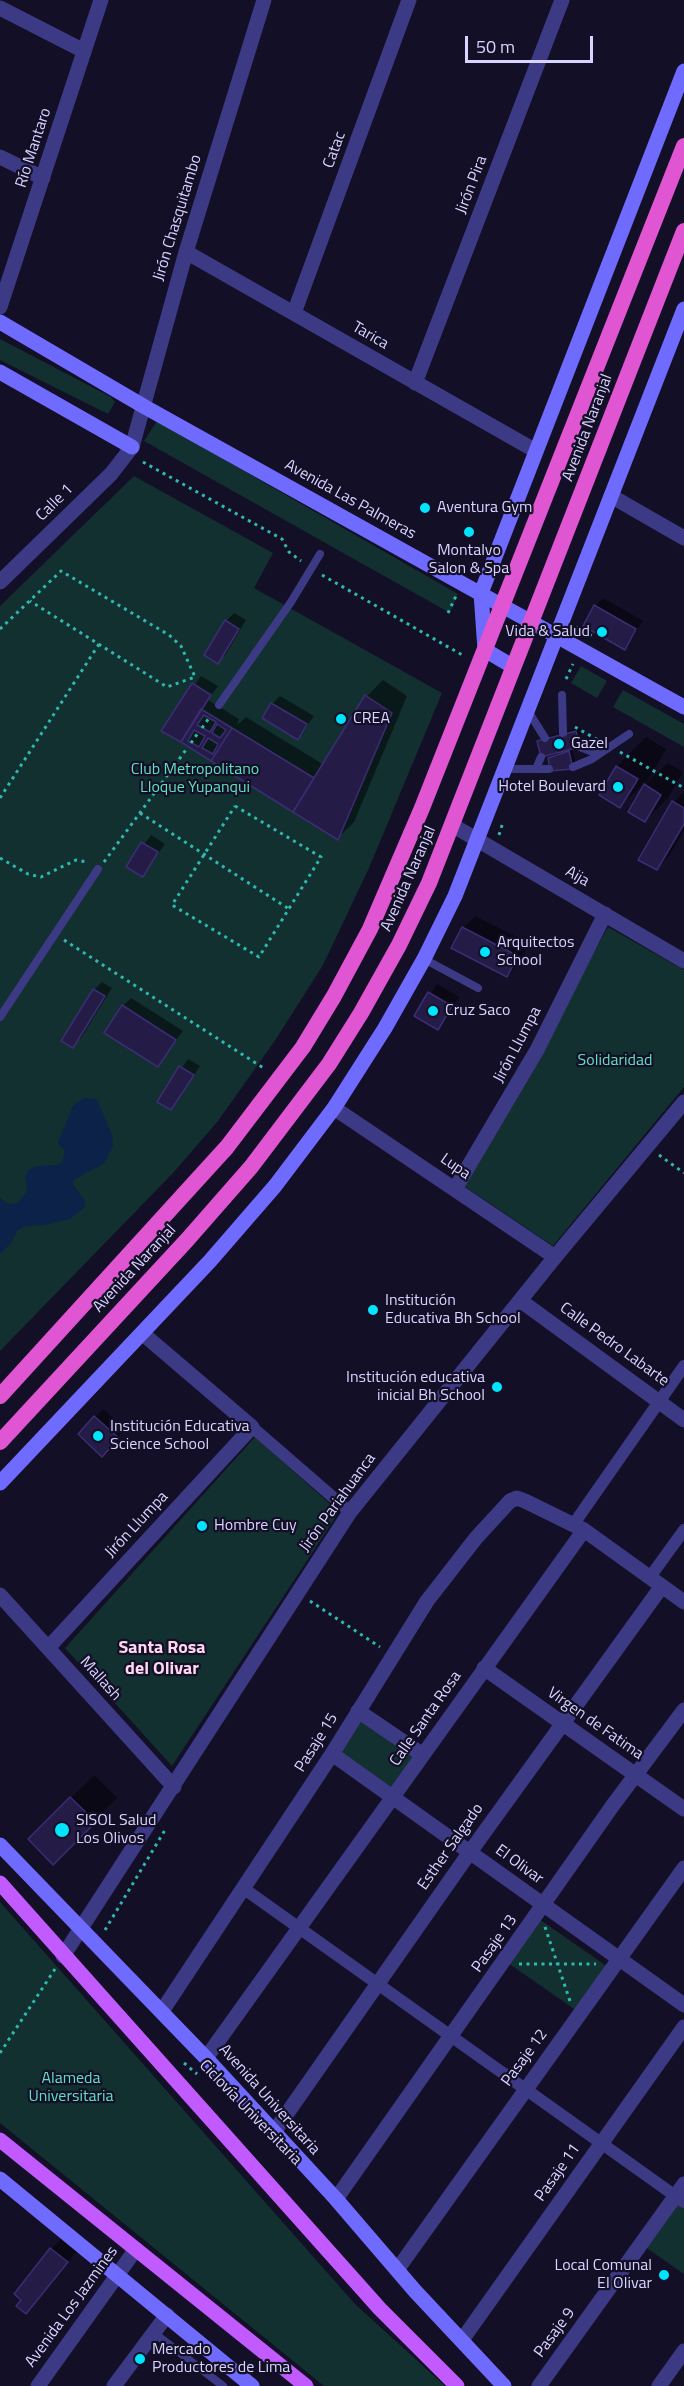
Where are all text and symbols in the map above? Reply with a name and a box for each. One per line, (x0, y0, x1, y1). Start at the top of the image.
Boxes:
scale bar (468, 24, 596, 62)
text: 50 m (476, 33, 515, 60)
street label: Río Mantaro (12, 106, 56, 190)
street label: Catac (320, 129, 350, 171)
street label: Jirón Chasquitambo (150, 153, 206, 283)
street label: Jirón Pira (452, 153, 492, 217)
street label: Tarica (348, 318, 392, 354)
street label: Avenida Naranjal (559, 372, 617, 484)
street label: Avenida Las Palmeras (281, 456, 419, 544)
street label: Calle 1 (32, 480, 78, 526)
place label: Aventura Gym (437, 498, 532, 518)
marker: Aventura Gym (418, 501, 432, 515)
marker: Montalvo Salon & Spa (462, 525, 476, 539)
place label: Montalvo Salon & Spa (429, 541, 509, 579)
place label: Vida & Salud (505, 622, 590, 642)
marker: Vida & Salud (595, 625, 609, 639)
place label: CREA (353, 709, 390, 729)
marker: CREA (334, 712, 348, 726)
place label: Gazel (571, 734, 608, 754)
marker: Gazel (552, 737, 566, 751)
park label: Club Metropolitano Lloque Yupanqui (131, 760, 259, 798)
place label: Hotel Boulevard (498, 777, 606, 797)
marker: Hotel Boulevard (611, 780, 625, 794)
street label: Avenida Naranjal (377, 823, 441, 935)
street label: Aija (562, 863, 592, 891)
place label: Arquitectos School (497, 933, 574, 971)
marker: Arquitectos School (478, 945, 492, 959)
place label: Cruz Saco (445, 1001, 510, 1021)
marker: Cruz Saco (426, 1004, 440, 1018)
street label: Jirón Llumpa (490, 1004, 546, 1086)
park label: Solidaridad (578, 1051, 652, 1071)
street label: Lupa (436, 1150, 474, 1184)
street label: Avenida Naranjal (89, 1221, 181, 1317)
place label: Institución Educativa Bh School (385, 1291, 521, 1329)
street label: Calle Pedro Labarte (556, 1299, 672, 1391)
marker: Institución Educativa Bh School (366, 1303, 380, 1317)
place label: Institución educativa inicial Bh School (346, 1368, 485, 1406)
marker: Institución educativa inicial Bh School (490, 1380, 504, 1394)
place label: Institución Educativa Science School (110, 1417, 250, 1455)
marker: Institución Educativa Science School (91, 1429, 105, 1443)
street label: Jirón Pariahuanca (296, 1450, 380, 1556)
street label: Jirón Llumpa (101, 1488, 173, 1562)
place label: Hombre Cuy (214, 1516, 297, 1536)
marker: Hombre Cuy (195, 1519, 209, 1533)
district label: Santa Rosa del Olivar (119, 1638, 205, 1680)
street label: Mallash (75, 1653, 125, 1705)
street label: Calle Santa Rosa (386, 1668, 466, 1770)
street label: Virgen de Fatima (543, 1684, 647, 1764)
street label: Pasaje 15 (291, 1710, 343, 1776)
street label: Esther Salgado (414, 1800, 488, 1894)
place label: SISOL Salud Los Olivos (76, 1811, 156, 1849)
marker: SISOL Salud Los Olivos (53, 1821, 71, 1839)
street label: El Olivar (491, 1841, 547, 1889)
street label: Pasaje 13 (468, 1912, 522, 1976)
street label: Pasaje 12 (498, 2026, 552, 2090)
street label: Avenida Universitaria (214, 2041, 324, 2159)
street label: Ciclovía Universitaria (195, 2056, 305, 2170)
park label: Alameda Universitaria (28, 2069, 114, 2107)
street label: Pasaje 11 (531, 2141, 585, 2205)
street label: Avenida Los Jazmines (22, 2243, 122, 2371)
place label: Local Comunal El Olivar (555, 2256, 652, 2294)
marker: Local Comunal El Olivar (657, 2268, 671, 2282)
street label: Pasaje 9 (530, 2304, 580, 2362)
place label: Mercado Productores de Lima (152, 2340, 290, 2378)
marker: Mercado Productores de Lima (133, 2352, 147, 2366)

